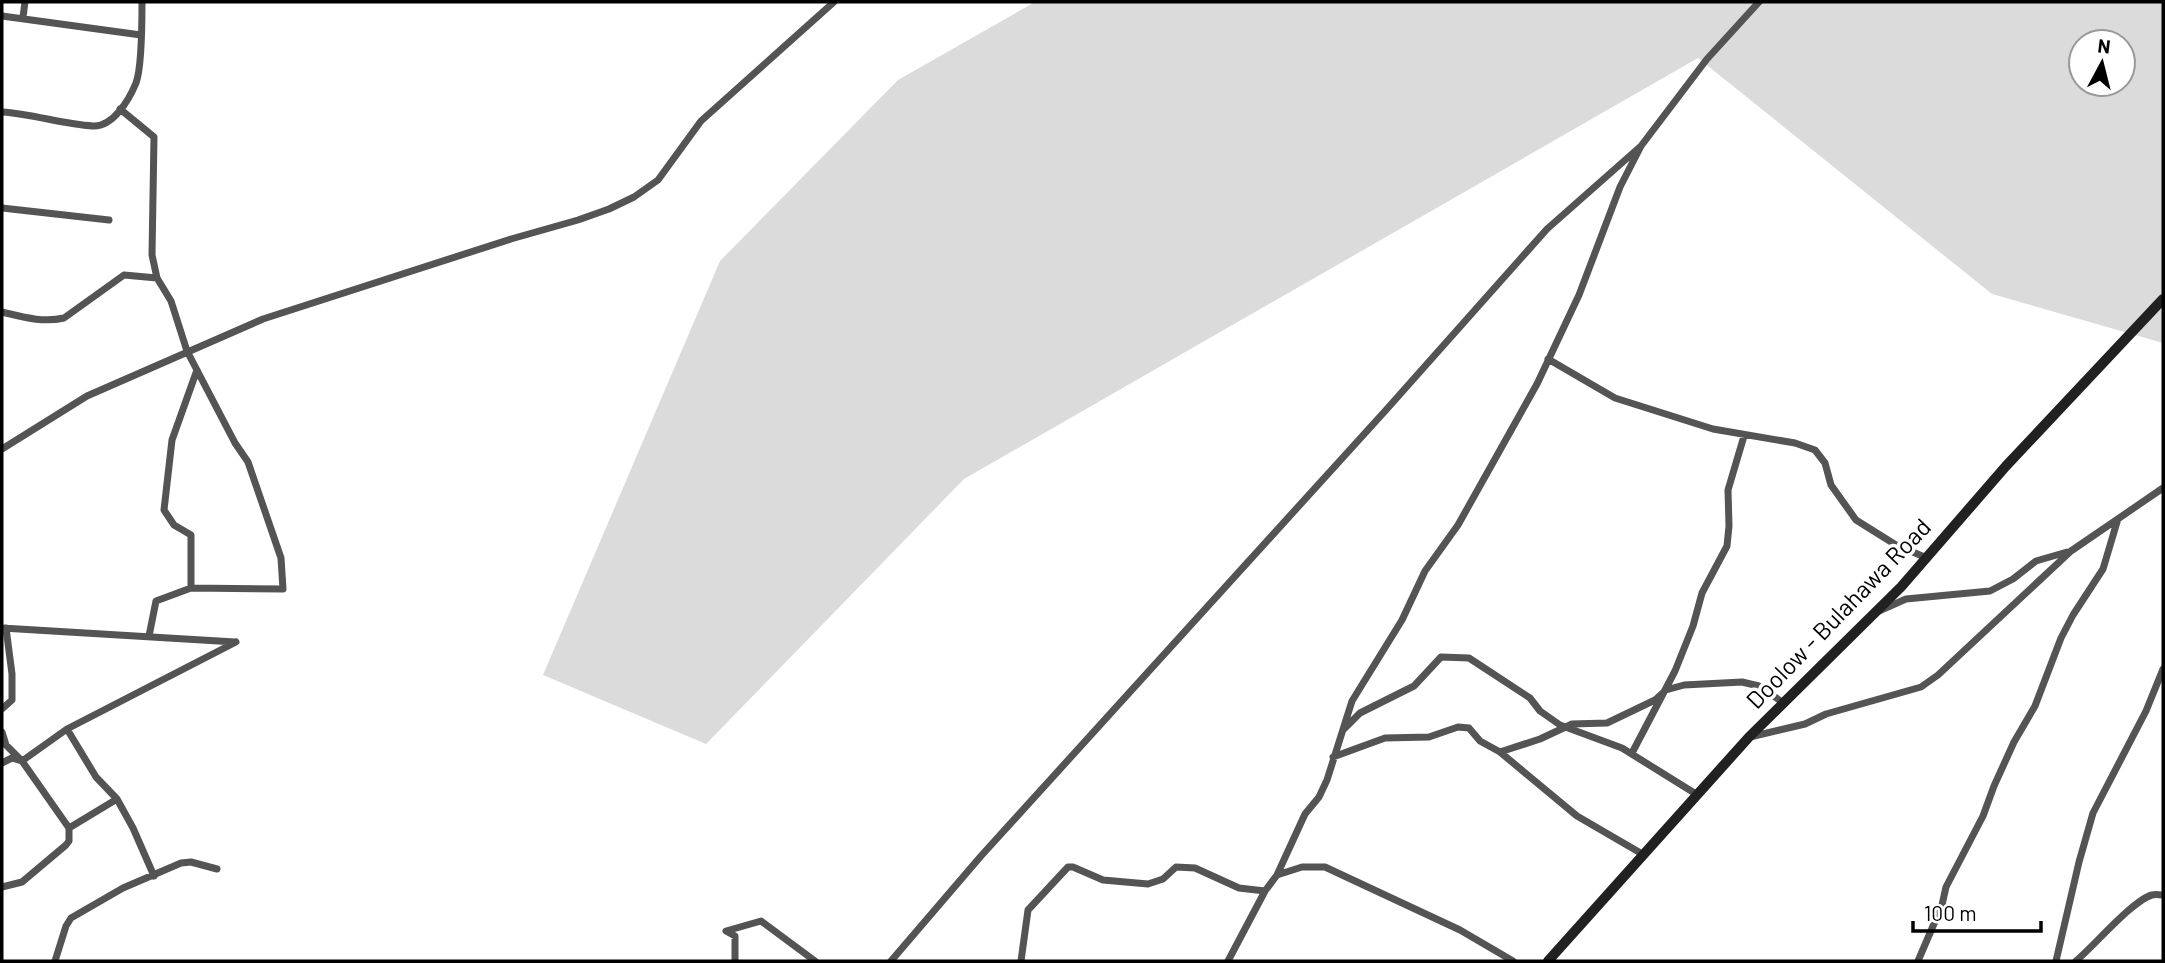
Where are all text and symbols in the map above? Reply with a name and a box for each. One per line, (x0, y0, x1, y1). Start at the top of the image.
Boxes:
north arrow (2067, 28, 2137, 98)
text: N (2096, 33, 2112, 58)
street label: Doolow - Bulahawa Road (1740, 512, 1936, 714)
scale bar (1913, 890, 2041, 934)
text: 100 m (1924, 900, 1977, 925)

